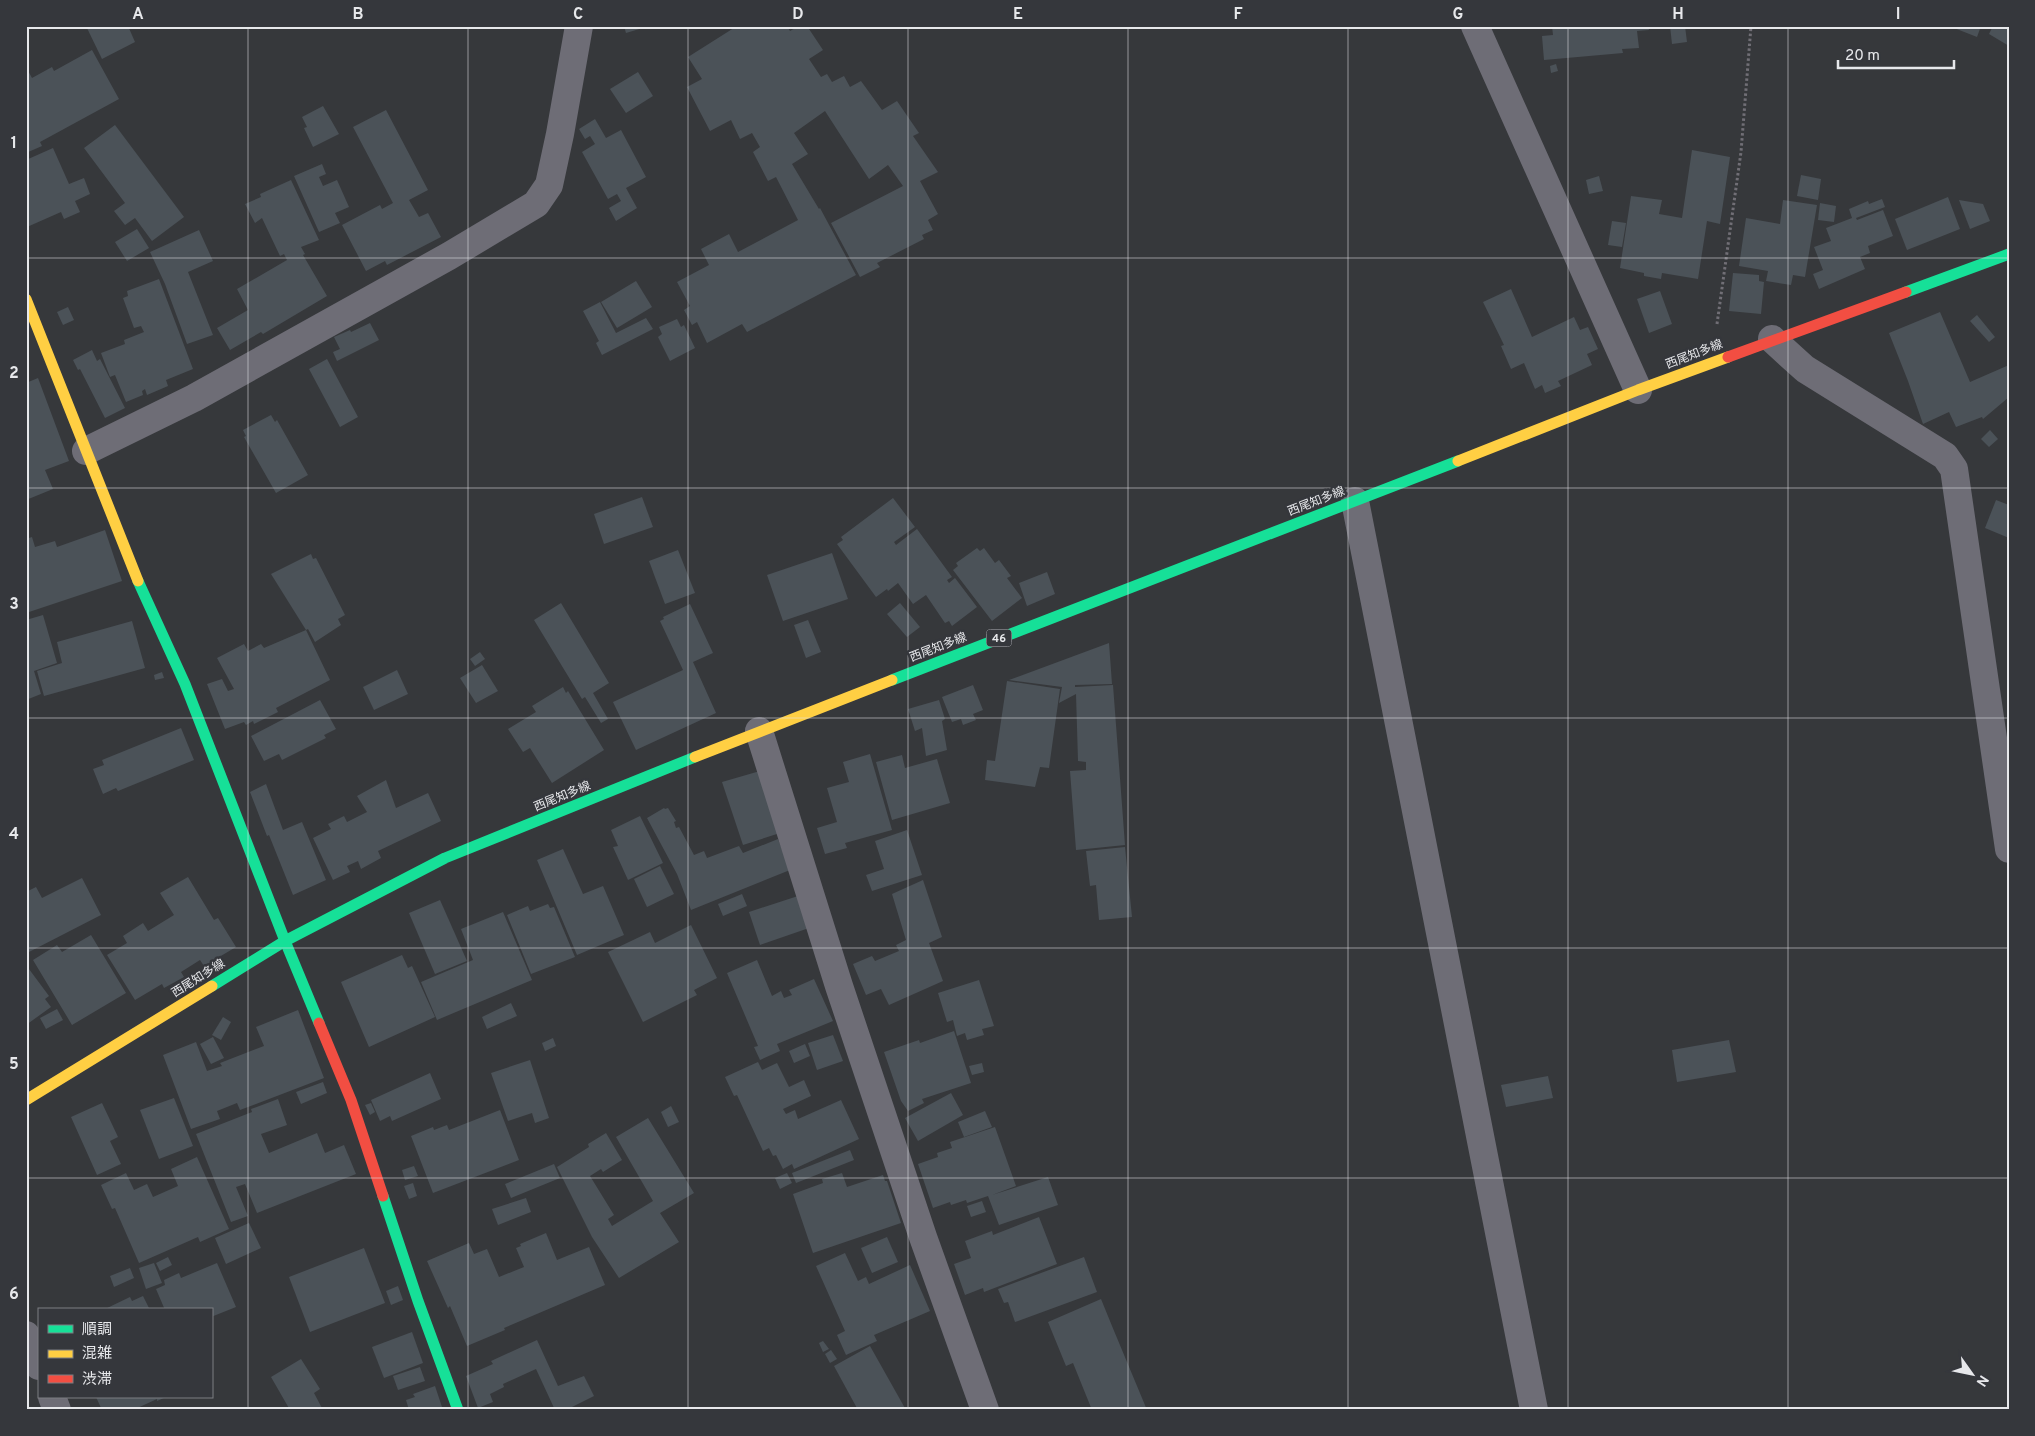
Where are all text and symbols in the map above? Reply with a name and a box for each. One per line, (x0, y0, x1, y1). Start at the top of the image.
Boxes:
text: A (132, 5, 144, 25)
text: B (352, 5, 364, 25)
text: C (573, 5, 583, 25)
text: D (792, 5, 804, 25)
text: E (1013, 5, 1023, 25)
text: F (1233, 5, 1243, 25)
text: G (1453, 5, 1463, 25)
text: H (1672, 5, 1684, 25)
text: I (1896, 5, 1900, 25)
scale bar (1838, 38, 1954, 70)
text: 20 m (1845, 47, 1880, 66)
text: 1 (11, 134, 17, 154)
street label: 西尾知多線 (1663, 337, 1725, 373)
text: 2 (9, 364, 19, 384)
street label: 西尾知多線 (1285, 484, 1347, 520)
text: 3 (9, 595, 19, 615)
street label: 西尾知多線 (907, 630, 969, 666)
road number: 46 (986, 630, 1012, 646)
street label: 西尾知多線 (532, 778, 593, 816)
text: 4 (9, 825, 19, 845)
street label: 西尾知多線 (169, 956, 228, 1002)
text: 5 (9, 1055, 19, 1075)
text: 6 (9, 1285, 19, 1305)
legend (38, 1308, 212, 1398)
text: 順調 (82, 1321, 112, 1340)
text: 混雑 (82, 1345, 112, 1364)
north arrow (1948, 1348, 1998, 1398)
text: 渋滞 (82, 1371, 112, 1390)
text: N (1972, 1371, 1992, 1389)

